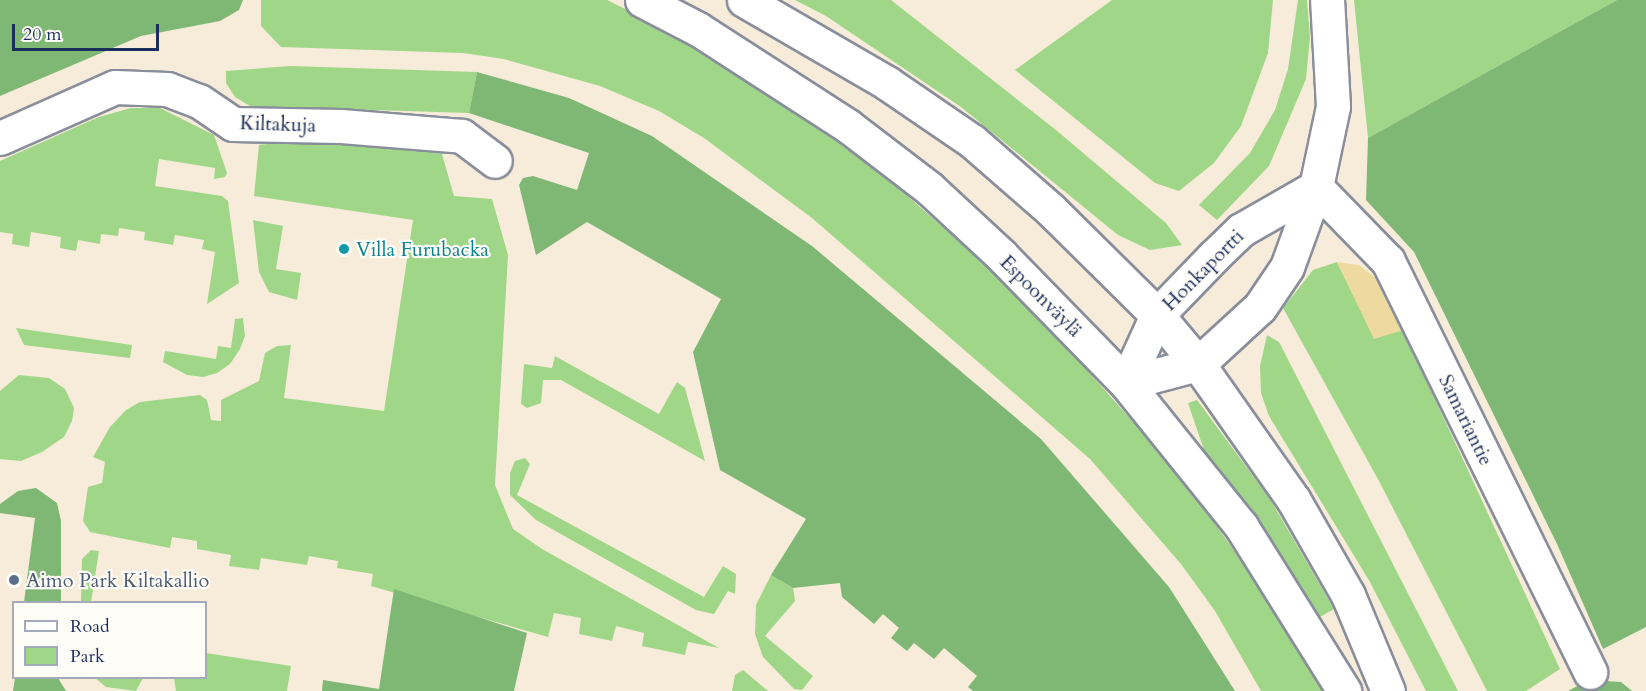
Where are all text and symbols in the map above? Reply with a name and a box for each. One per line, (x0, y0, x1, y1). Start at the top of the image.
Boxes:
scale bar (15, 12, 162, 50)
text: 20 m (23, 22, 62, 47)
street label: Kiltakuja (239, 111, 317, 137)
street label: Honkaportti (1157, 224, 1249, 316)
place label: Villa Furubacka (356, 237, 489, 261)
marker: Villa Furubacka (337, 242, 351, 256)
street label: Espoonväylä (995, 250, 1087, 342)
street label: Samariantie (1434, 371, 1498, 469)
place label: Aimo Park Kiltakallio (26, 568, 209, 592)
marker: Aimo Park Kiltakallio (7, 573, 21, 587)
legend (12, 601, 207, 679)
text: Road (70, 614, 110, 639)
text: Park (70, 644, 105, 669)

